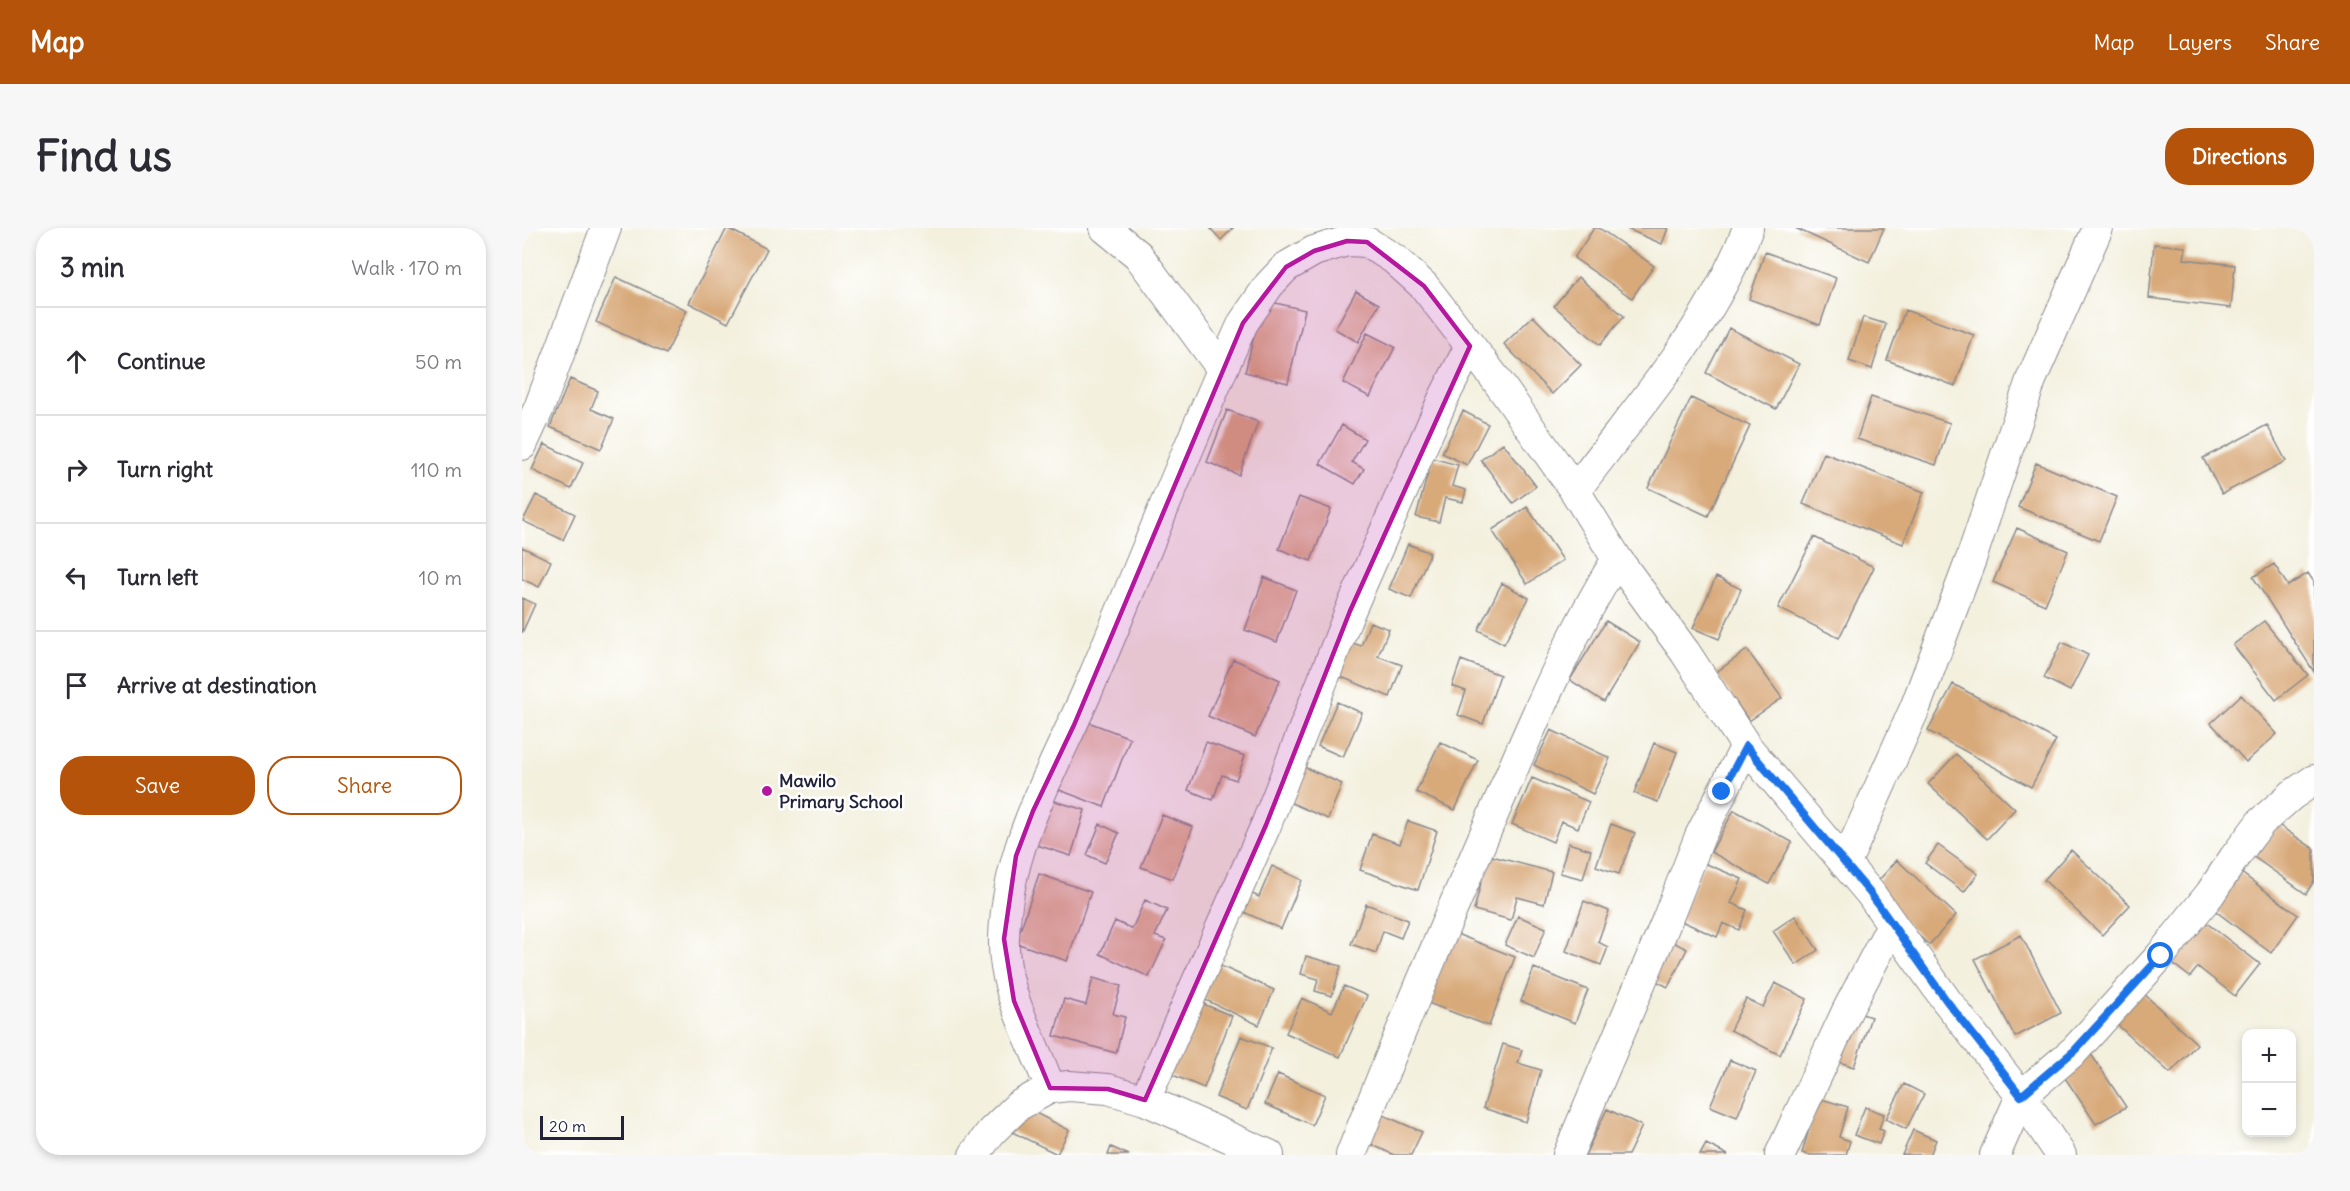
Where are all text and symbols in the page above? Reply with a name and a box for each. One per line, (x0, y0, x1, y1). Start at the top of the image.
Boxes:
text: Map (30, 24, 84, 60)
text: Map (2094, 29, 2134, 56)
text: Layers (2167, 29, 2232, 56)
text: Share (2265, 29, 2320, 56)
button: Directions (2165, 128, 2314, 185)
text: Find us (36, 130, 172, 182)
text: 3 min (60, 251, 125, 284)
text: Walk · 170 m (351, 255, 462, 280)
icon: ahead (60, 345, 93, 378)
text: Continue (117, 347, 206, 375)
text: 50 m (415, 349, 462, 374)
icon: right (60, 453, 93, 486)
text: Turn right (117, 455, 213, 483)
text: 110 m (411, 457, 462, 482)
icon: left (60, 561, 93, 594)
text: Turn left (117, 563, 198, 591)
text: 10 m (419, 565, 462, 590)
icon: arrive (60, 669, 93, 702)
text: Arrive at destination (117, 671, 317, 699)
button: Save (60, 756, 255, 815)
button: Share (267, 756, 462, 815)
place label: Mawilo Primary School (779, 769, 903, 813)
route end (1708, 778, 1734, 804)
marker: Mawilo Primary School (760, 784, 774, 798)
route start (2147, 942, 2173, 968)
map controls (2242, 1029, 2296, 1137)
button: + (2242, 1029, 2296, 1083)
button: − (2242, 1083, 2296, 1137)
scale bar (540, 1113, 624, 1140)
text: 20 m (549, 1116, 586, 1136)

